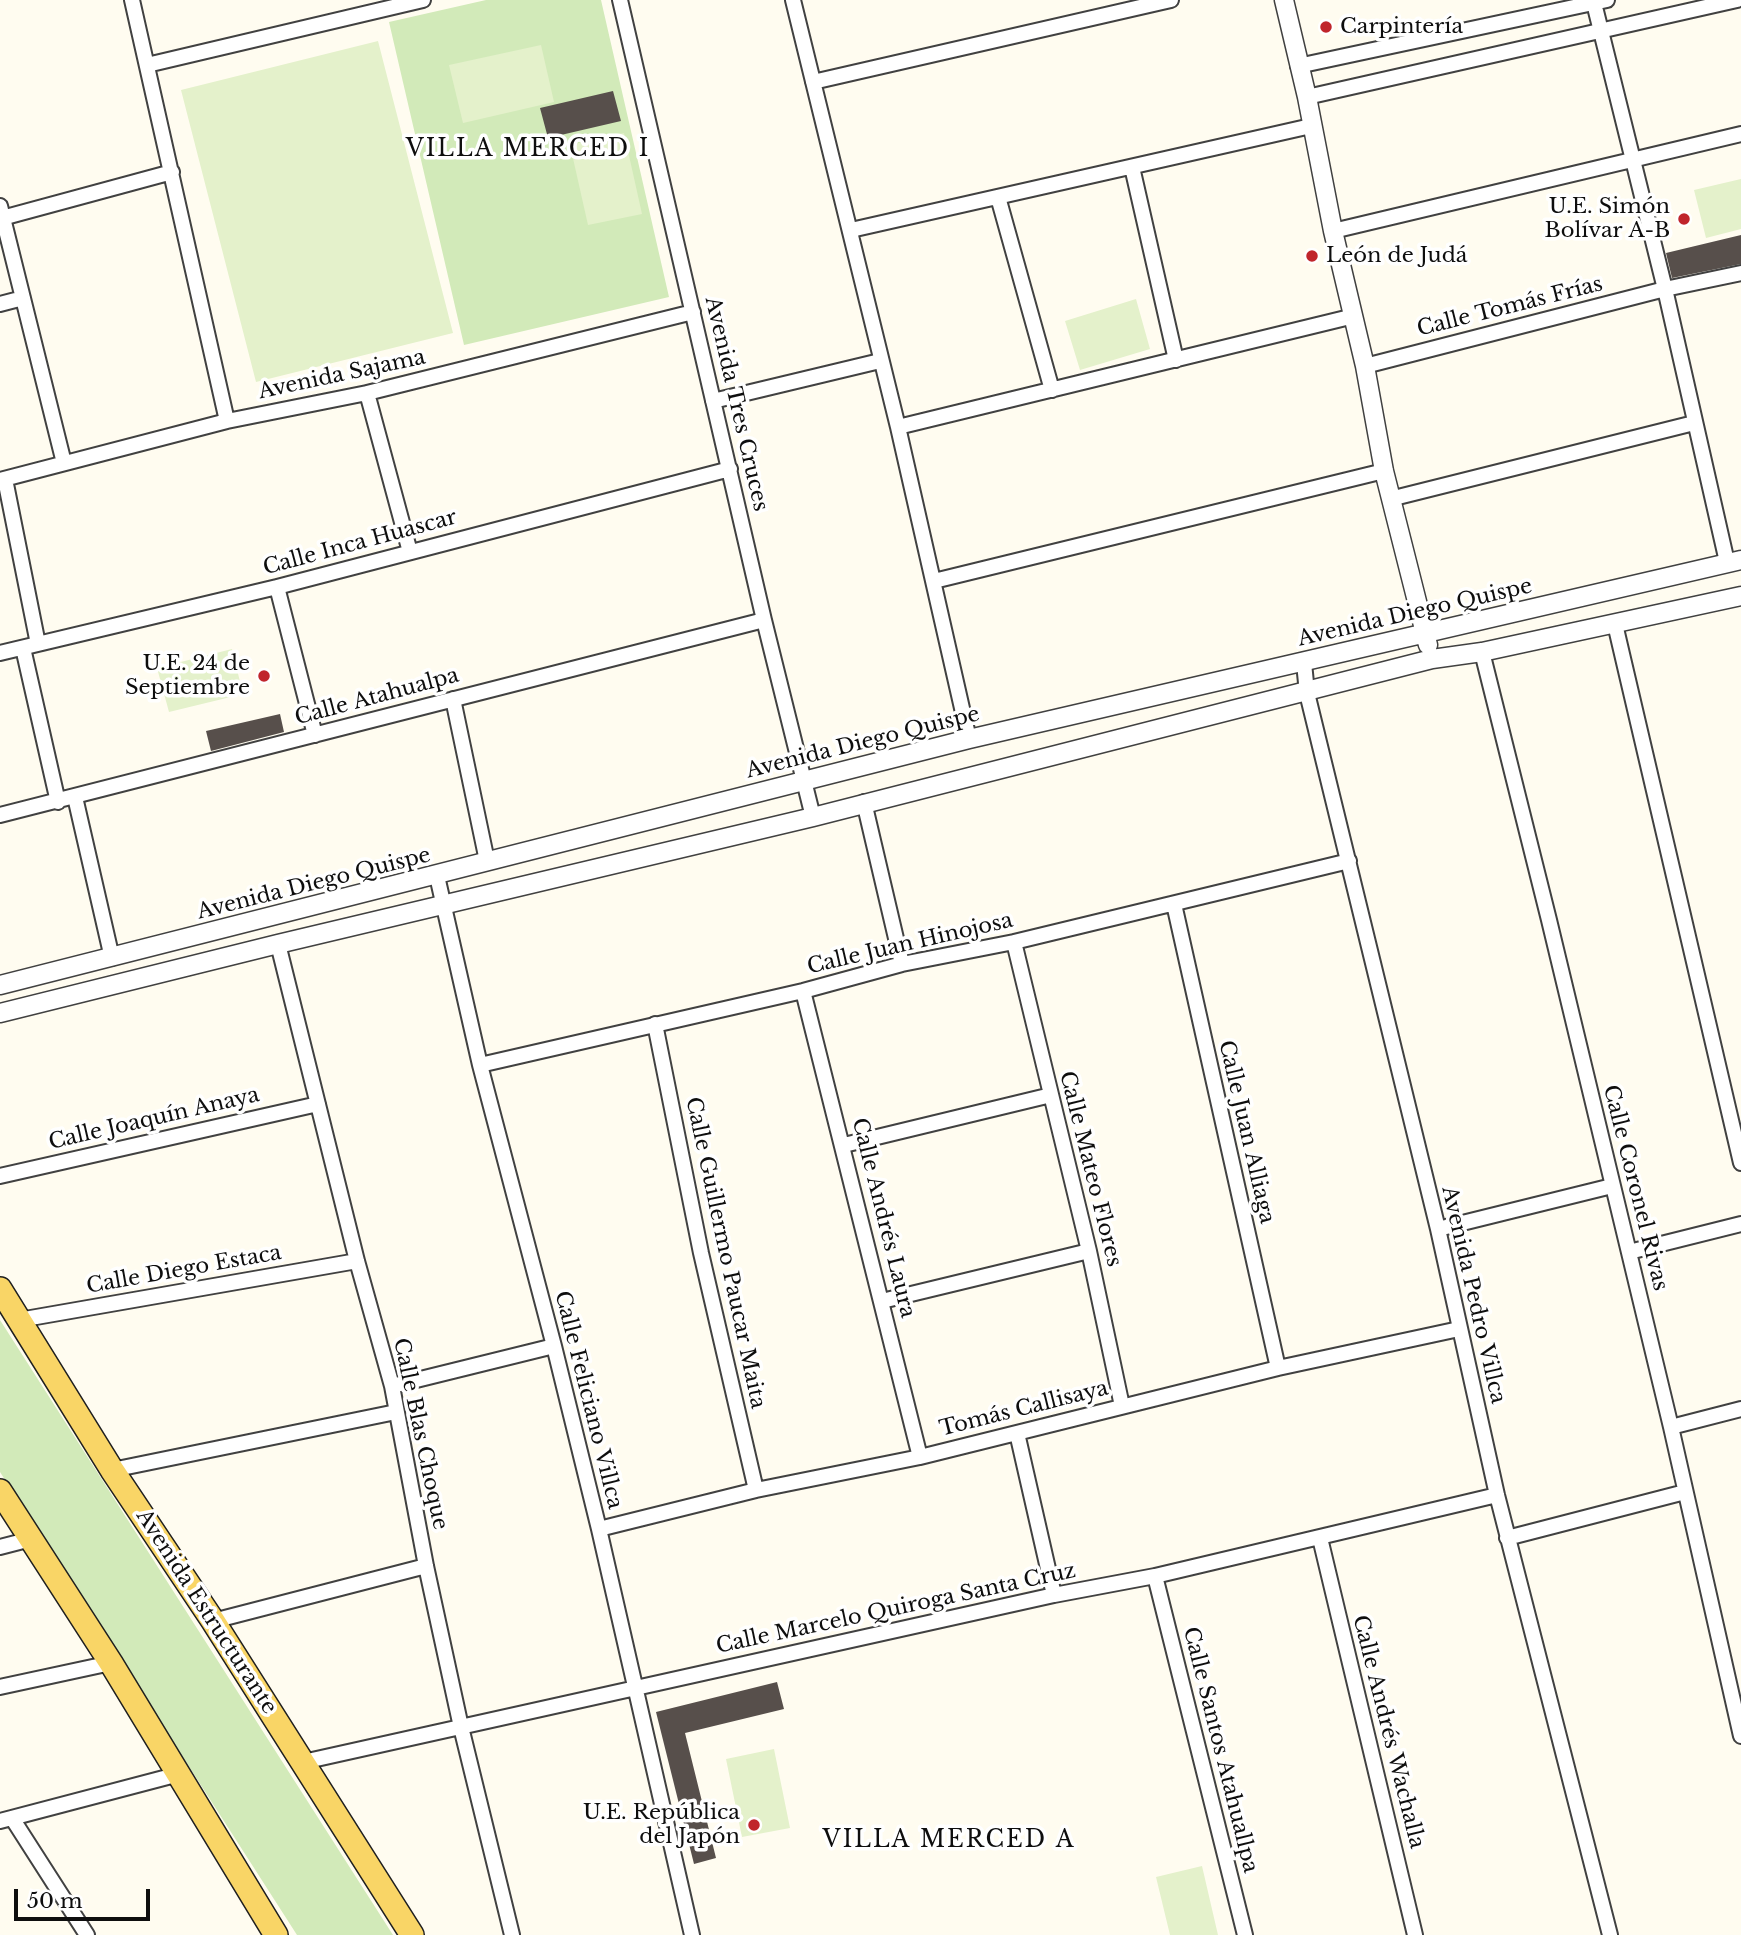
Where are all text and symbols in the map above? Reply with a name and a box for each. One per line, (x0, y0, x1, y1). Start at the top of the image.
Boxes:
place label: Carpintería (1340, 14, 1463, 40)
marker: Carpintería (1318, 19, 1334, 35)
district label: VILLA MERCED I (407, 136, 649, 164)
place label: U.E. Simón Bolívar A-B (1545, 194, 1670, 244)
marker: U.E. Simón Bolívar A-B (1676, 211, 1692, 227)
place label: León de Judá (1326, 243, 1467, 269)
marker: León de Judá (1304, 248, 1320, 264)
street label: Calle Tomás Frías (1415, 272, 1605, 342)
street label: Avenida Tres Cruces (699, 294, 773, 514)
street label: Avenida Sajama (256, 345, 428, 405)
street label: Calle Inca Huascar (260, 505, 460, 581)
street label: Avenida Diego Quispe (1295, 574, 1535, 652)
place label: U.E. 24 de Septiembre (125, 651, 250, 701)
street label: Calle Atahualpa (292, 663, 462, 731)
marker: U.E. 24 de Septiembre (256, 668, 272, 684)
street label: Avenida Diego Quispe (744, 702, 982, 784)
street label: Avenida Diego Quispe (195, 843, 433, 925)
street label: Calle Juan Hinojosa (805, 908, 1015, 980)
street label: Calle Juan Alliaga (1213, 1038, 1279, 1226)
street label: Calle Mateo Flores (1054, 1069, 1126, 1269)
street label: Calle Joaquín Anaya (46, 1082, 262, 1156)
street label: Calle Coronel Rivas (1597, 1083, 1673, 1293)
street label: Calle Guillermo Paucar Maita (680, 1095, 770, 1411)
street label: Calle Andrés Laura (846, 1115, 920, 1321)
street label: Avenida Pedro Villca (1436, 1184, 1510, 1406)
street label: Calle Diego Estaca (85, 1240, 283, 1300)
street label: Calle Feliciano Villca (549, 1288, 627, 1512)
street label: Calle Blas Choque (387, 1336, 453, 1532)
street label: Tomás Callisaya (937, 1376, 1111, 1442)
street label: Avenida Estructurante (130, 1505, 282, 1719)
street label: Calle Marcelo Quiroga Santa Cruz (714, 1559, 1078, 1659)
street label: Calle Andrés Wachalla (1347, 1613, 1429, 1851)
street label: Calle Santos Atahuallpa (1177, 1624, 1263, 1876)
place label: U.E. República del Japón (583, 1800, 740, 1850)
marker: U.E. República del Japón (746, 1817, 762, 1833)
district label: VILLA MERCED A (824, 1827, 1074, 1855)
scale bar (18, 1876, 154, 1920)
text: 50 m (27, 1888, 82, 1914)

